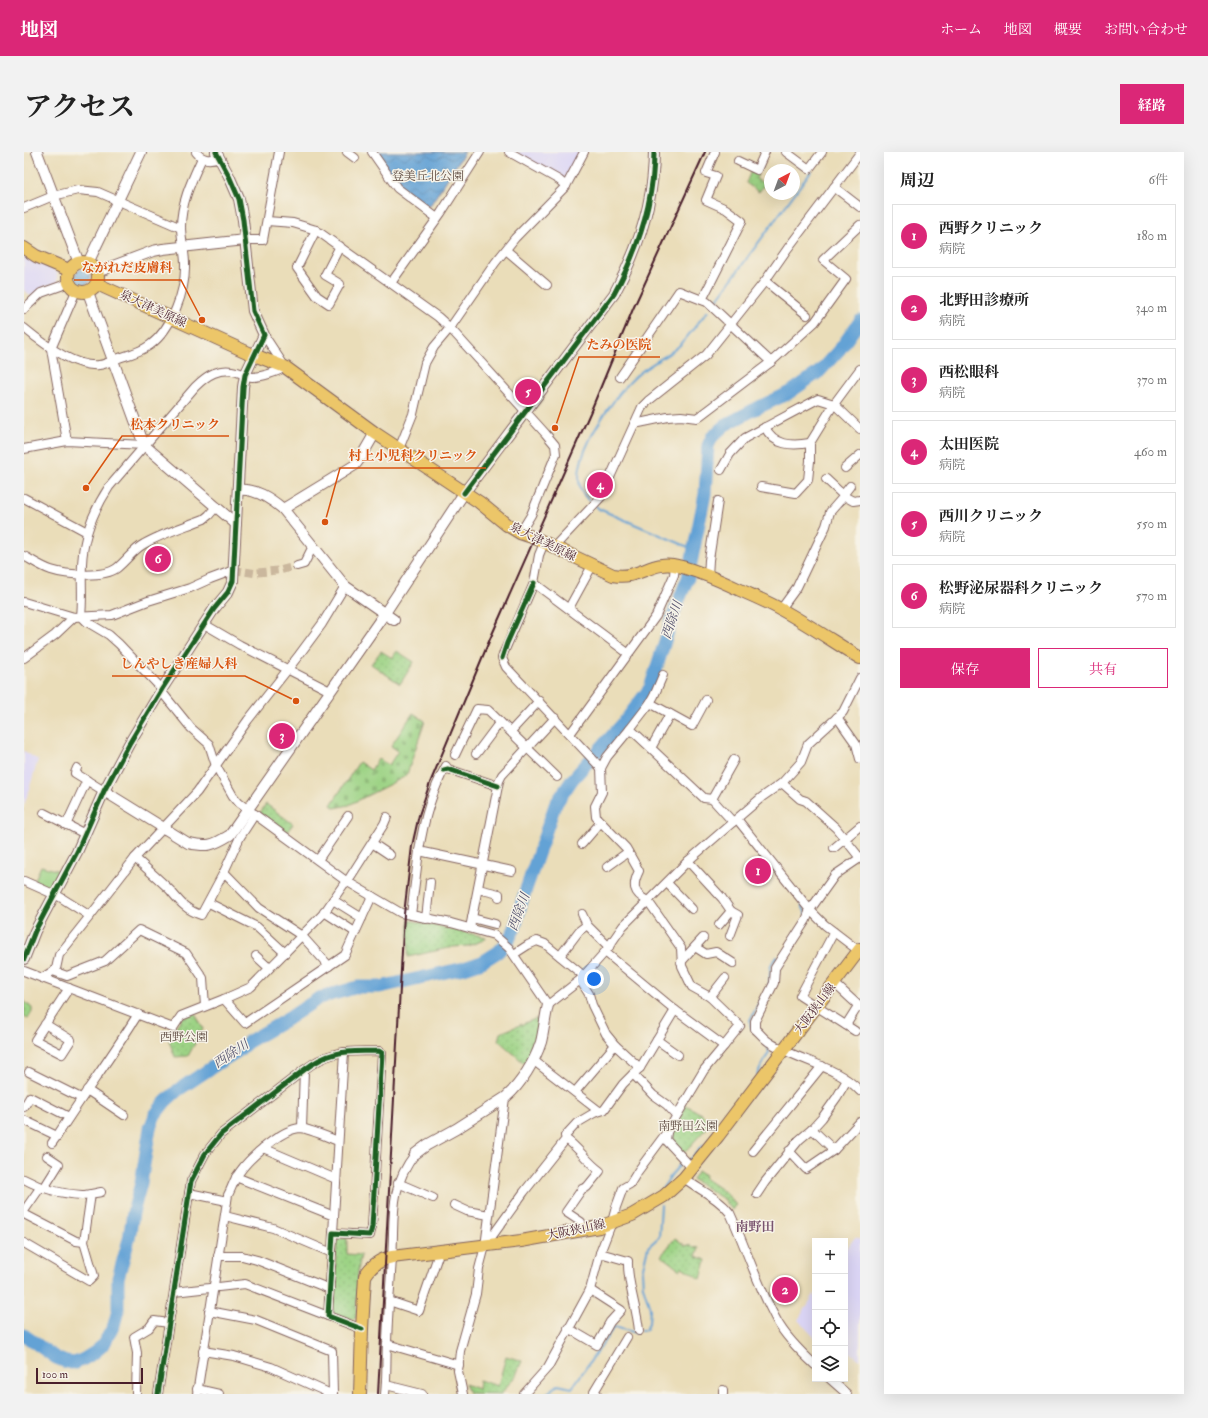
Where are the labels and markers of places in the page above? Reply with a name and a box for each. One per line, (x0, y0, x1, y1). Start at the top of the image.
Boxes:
callout: ながれだ皮膚科 (74, 255, 181, 280)
callout: たみの医院 (579, 332, 660, 357)
pin: 5 (515, 377, 541, 407)
callout: 松本クリニック (122, 411, 229, 436)
callout: 村上小児科クリニック (340, 443, 486, 468)
pin: 4 (587, 470, 613, 500)
pin: 6 (145, 544, 171, 574)
callout: しんやしき産婦人科 (112, 651, 245, 676)
pin: 3 (269, 721, 295, 751)
pin: 1 (745, 856, 771, 886)
pin: 2 (772, 1275, 798, 1305)

